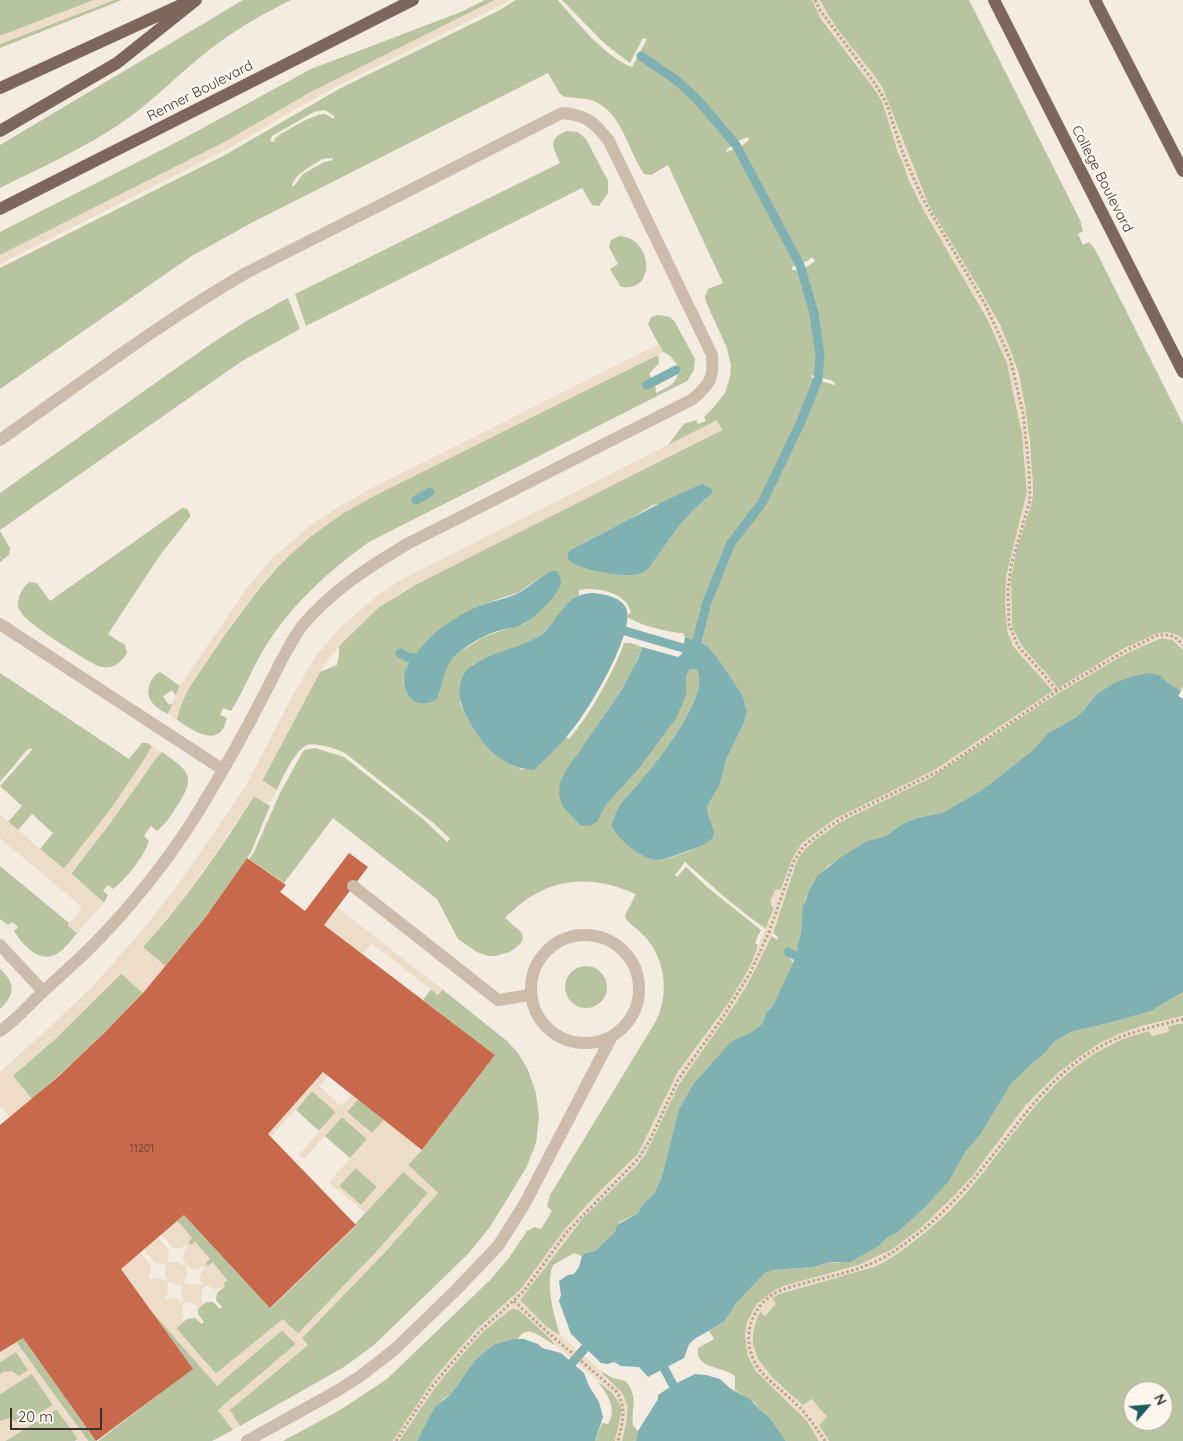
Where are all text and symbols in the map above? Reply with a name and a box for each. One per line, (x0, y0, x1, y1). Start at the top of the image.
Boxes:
street label: Renner Boulevard (144, 57, 256, 125)
street label: College Boulevard (1068, 123, 1136, 235)
house number: 11201 (130, 1142, 154, 1156)
north arrow (1123, 1381, 1173, 1431)
text: N (1150, 1391, 1171, 1408)
scale bar (12, 1398, 105, 1430)
text: 20 m (18, 1407, 53, 1426)

